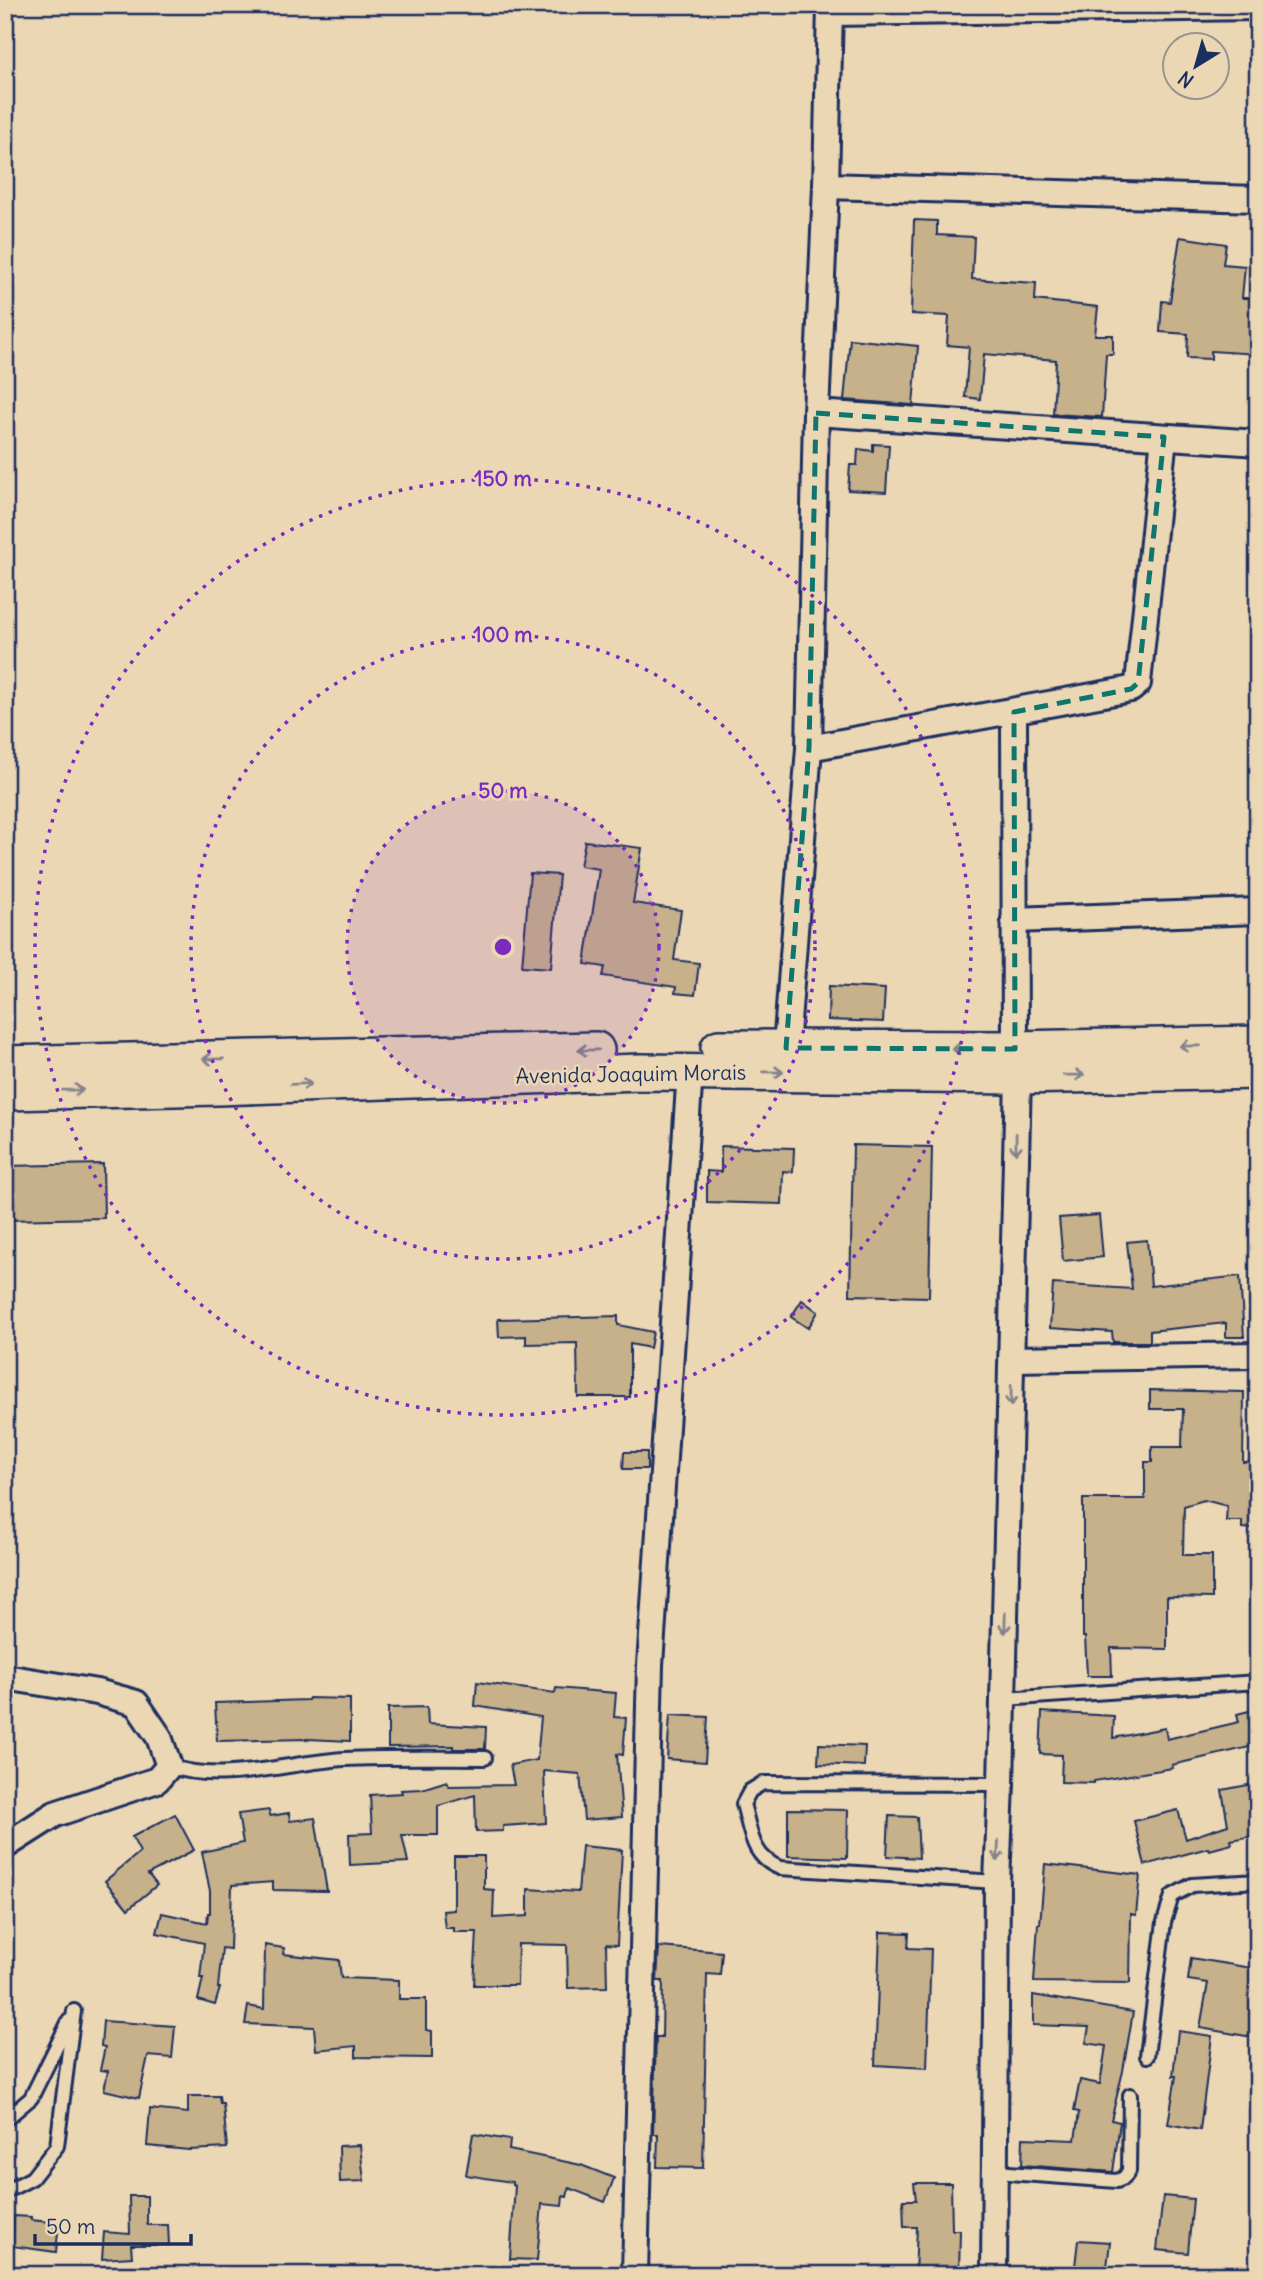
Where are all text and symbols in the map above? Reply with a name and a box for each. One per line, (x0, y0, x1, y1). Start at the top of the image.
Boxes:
north arrow (1162, 32, 1232, 102)
text: N (1173, 66, 1198, 93)
text: 150 m (474, 465, 532, 492)
text: 100 m (473, 621, 533, 648)
text: 50 m (478, 777, 528, 804)
centre of rings (491, 935, 515, 959)
one-way arrow (1178, 1039, 1201, 1052)
one-way arrow (951, 1042, 974, 1056)
one-way arrow (576, 1043, 599, 1057)
one-way arrow (202, 1052, 225, 1065)
street label: Avenida Joaquim Morais (515, 1058, 747, 1090)
one-way arrow (761, 1066, 784, 1079)
one-way arrow (1062, 1068, 1085, 1081)
one-way arrow (289, 1077, 312, 1091)
one-way arrow (62, 1083, 85, 1097)
one-way arrow (1009, 1132, 1023, 1155)
one-way arrow (1005, 1384, 1018, 1407)
one-way arrow (999, 1612, 1012, 1635)
one-way arrow (992, 1839, 1005, 1862)
scale bar (35, 2203, 191, 2247)
text: 50 m (46, 2213, 95, 2240)

